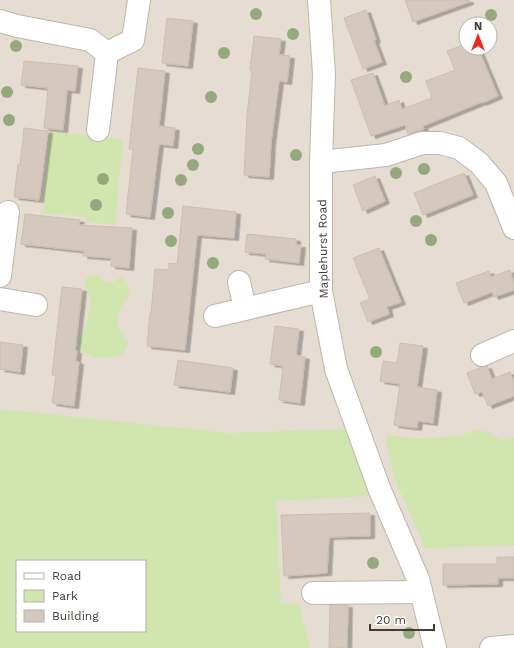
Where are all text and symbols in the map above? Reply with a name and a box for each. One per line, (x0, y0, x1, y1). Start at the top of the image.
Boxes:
north arrow (458, 16, 498, 56)
text: N (474, 20, 482, 33)
street label: Maplehurst Road (315, 199, 331, 299)
legend (16, 560, 146, 632)
text: Road (52, 569, 81, 583)
text: Park (52, 589, 78, 603)
scale bar (370, 606, 434, 632)
text: Building (52, 609, 99, 623)
text: 20 m (376, 613, 406, 627)

